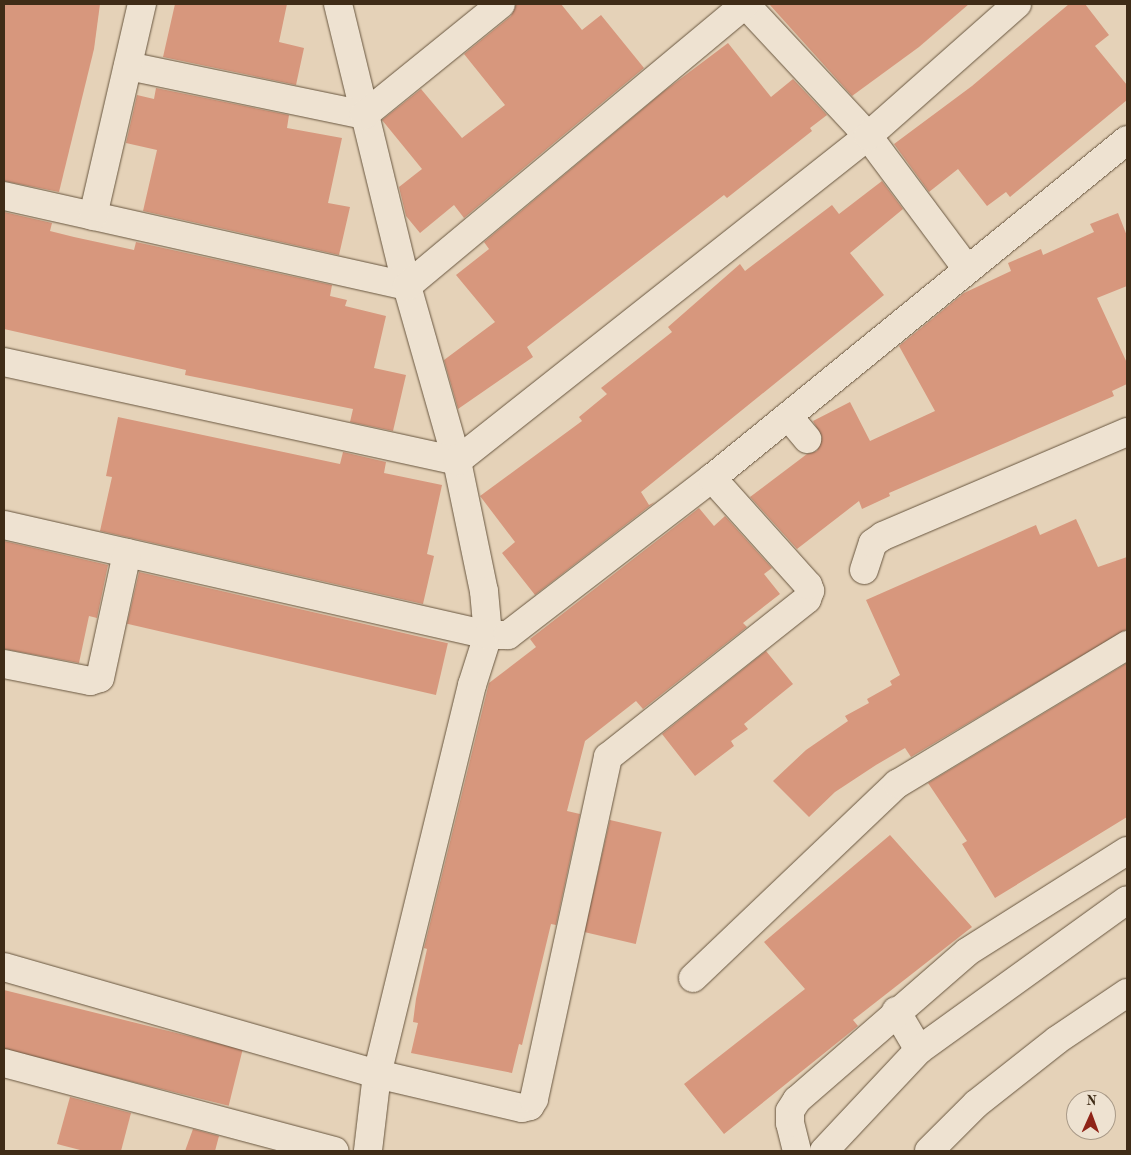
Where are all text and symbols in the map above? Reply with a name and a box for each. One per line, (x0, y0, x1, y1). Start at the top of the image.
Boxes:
north arrow (1066, 1090, 1116, 1140)
text: N (1086, 1094, 1097, 1108)

